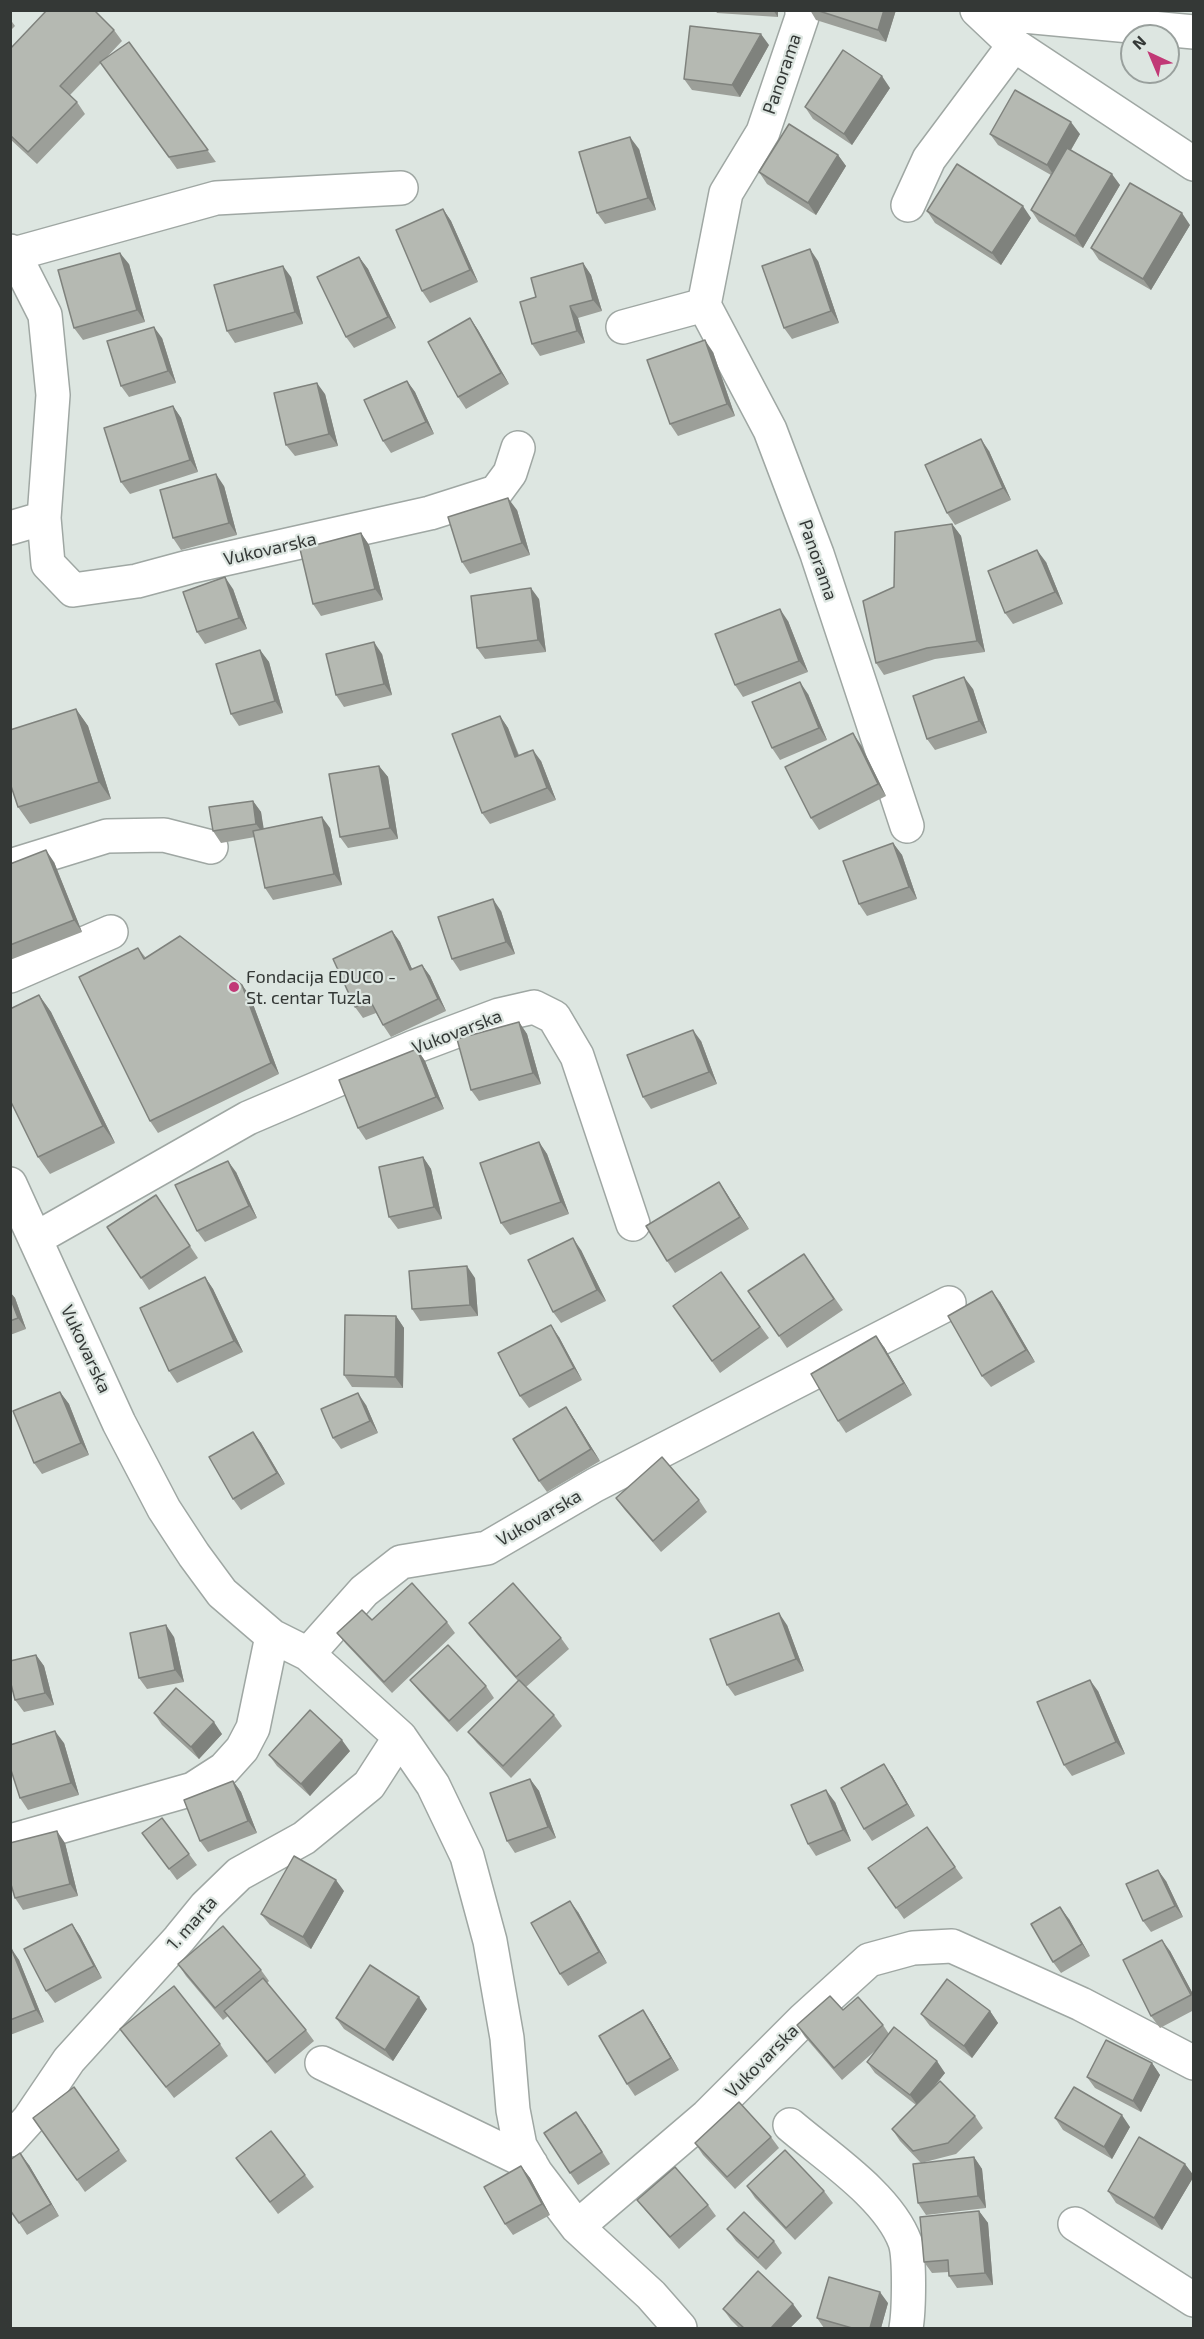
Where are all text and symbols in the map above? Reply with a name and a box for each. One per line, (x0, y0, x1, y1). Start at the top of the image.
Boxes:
north arrow (1120, 24, 1180, 84)
street label: Panorama (758, 31, 806, 117)
text: N (1128, 31, 1149, 53)
street label: Panorama (794, 517, 842, 603)
street label: Vukovarska (222, 528, 318, 570)
place label: Fondacija EDUCO - St. centar Tuzla (246, 966, 396, 1008)
marker: Fondacija EDUCO - St. centar Tuzla (227, 980, 241, 994)
street label: Vukovarska (409, 1005, 505, 1059)
street label: Vukovarska (56, 1302, 116, 1396)
street label: Vukovarska (493, 1485, 585, 1551)
street label: 1. marta (162, 1892, 222, 1954)
street label: Vukovarska (721, 2020, 803, 2102)

